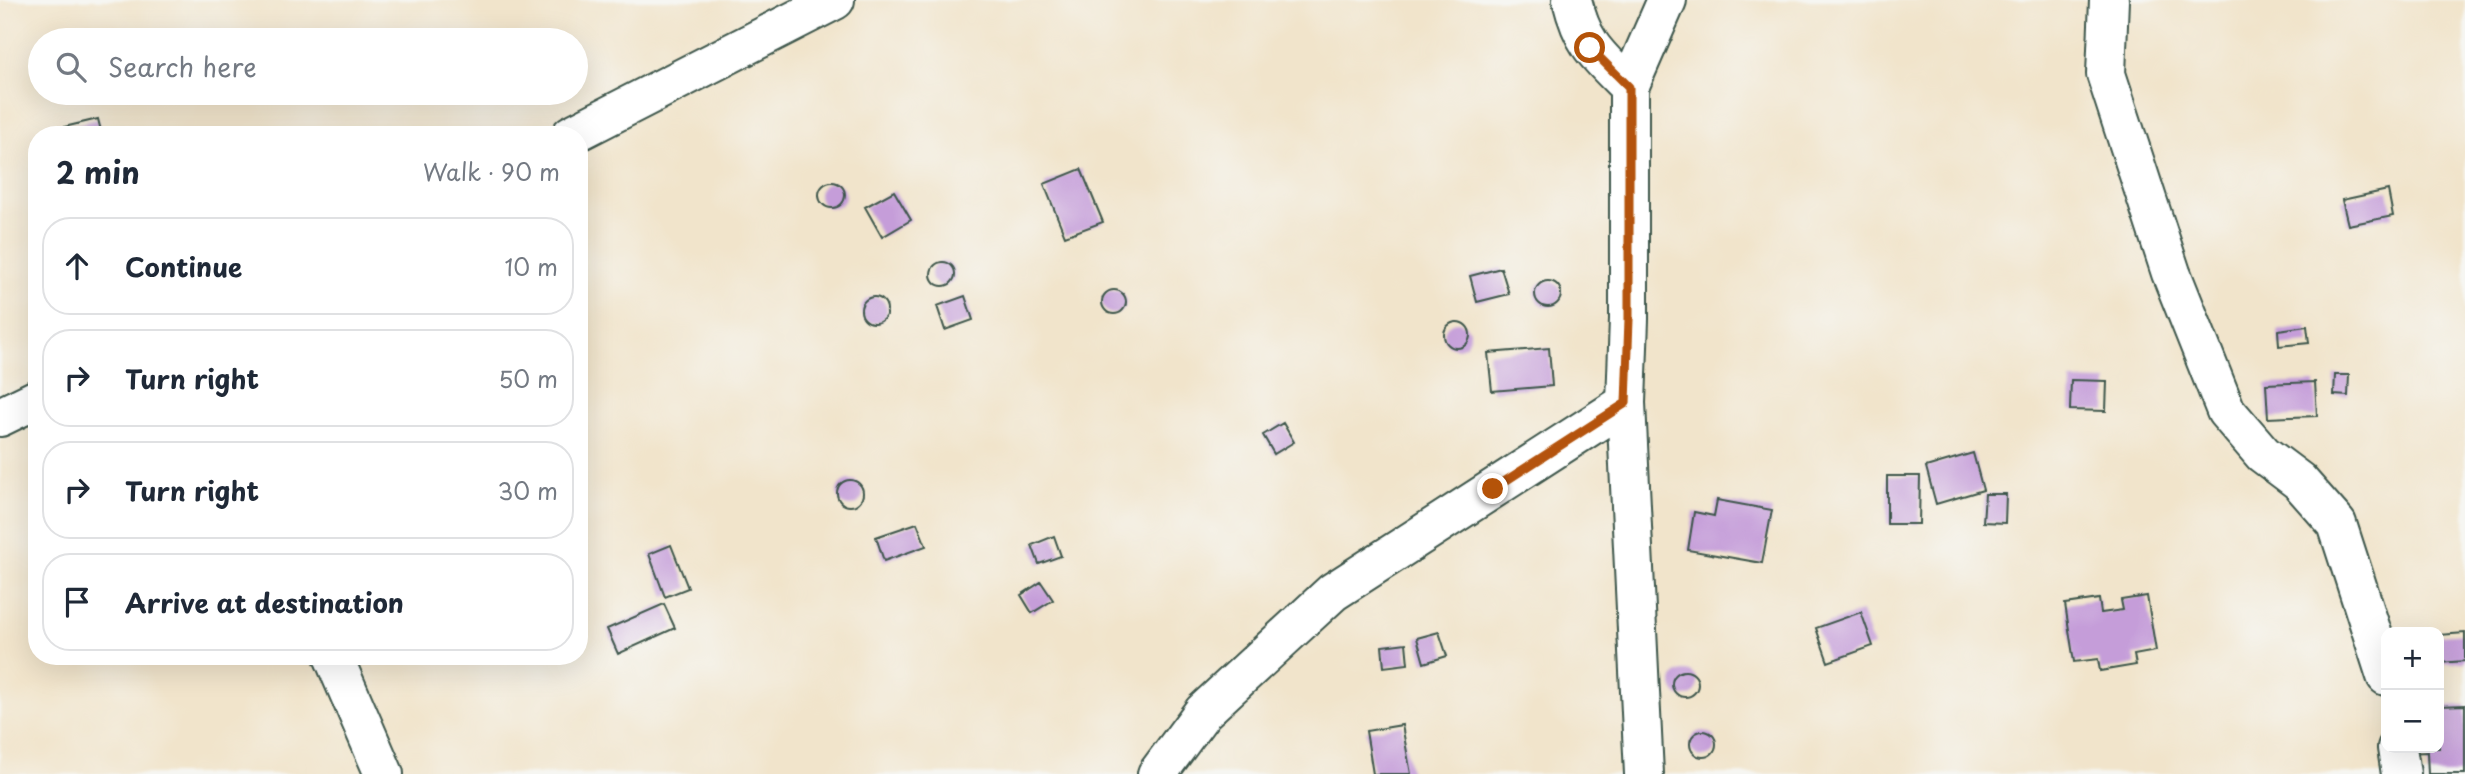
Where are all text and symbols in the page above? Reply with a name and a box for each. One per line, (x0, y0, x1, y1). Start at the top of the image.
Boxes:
search box (28, 28, 588, 105)
route start (1574, 32, 1605, 63)
text: Search here (108, 47, 257, 86)
icon: search (52, 48, 90, 86)
text: 2 min (56, 149, 140, 194)
text: Walk · 90 m (423, 154, 560, 189)
icon: ahead (58, 247, 96, 285)
text: Continue (125, 247, 242, 286)
text: 10 m (504, 249, 558, 284)
icon: right (58, 359, 96, 397)
text: Turn right (125, 359, 259, 398)
text: 50 m (498, 361, 558, 396)
icon: right (58, 471, 96, 509)
text: Turn right (125, 471, 259, 510)
text: 30 m (497, 473, 558, 508)
route end (1477, 473, 1508, 504)
icon: arrive (58, 583, 96, 621)
text: Arrive at destination (125, 583, 404, 622)
map controls (2381, 627, 2444, 753)
button: + (2381, 627, 2444, 690)
button: − (2381, 690, 2444, 753)

